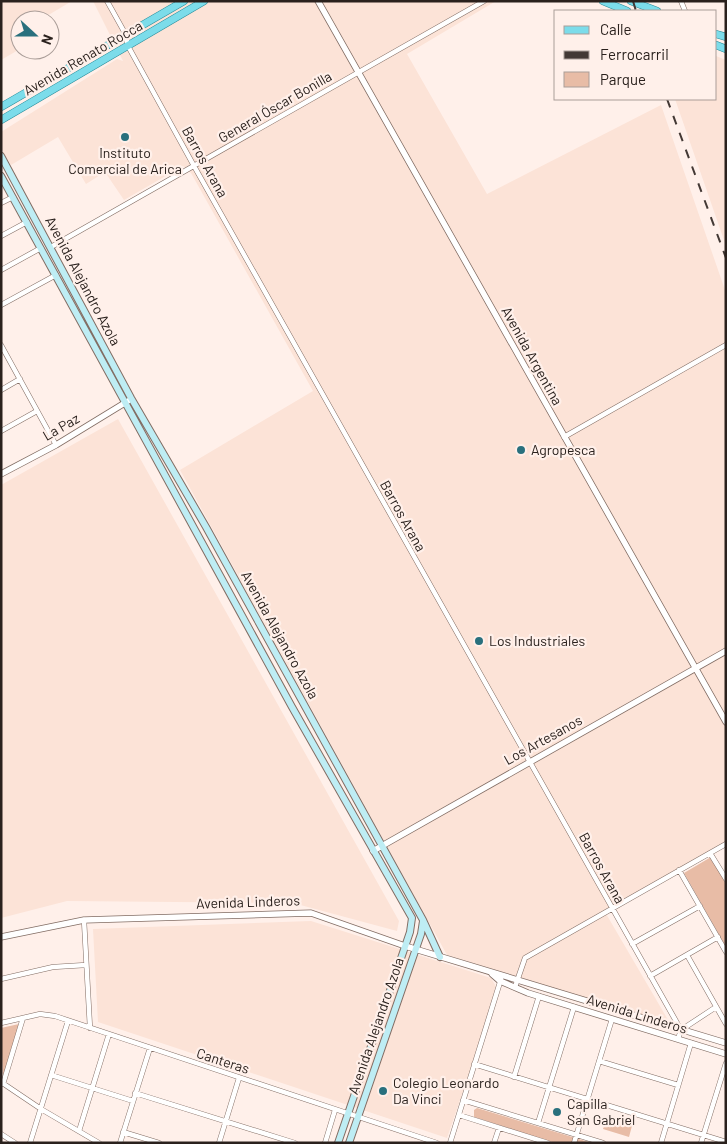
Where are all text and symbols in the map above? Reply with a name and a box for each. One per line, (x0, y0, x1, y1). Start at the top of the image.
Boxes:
north arrow (10, 10, 60, 60)
legend (554, 10, 717, 100)
street label: Avenida Renato Rocca (20, 17, 145, 99)
text: Calle (600, 20, 632, 38)
text: N (38, 32, 57, 47)
text: Ferrocarril (600, 45, 669, 63)
street label: General Óscar Bonilla (215, 67, 334, 146)
text: Parque (600, 70, 646, 88)
street label: Barros Arana (179, 123, 232, 200)
marker: Instituto Comercial de Arica (119, 131, 131, 143)
place label: Instituto Comercial de Arica (68, 144, 182, 177)
street label: Avenida Alejandro Azola (42, 213, 125, 348)
street label: Avenida Argentina (498, 304, 567, 408)
street label: La Paz (39, 409, 82, 444)
place label: Agropesca (531, 441, 595, 458)
marker: Agropesca (515, 444, 527, 456)
street label: Barros Arana (377, 477, 430, 554)
street label: Avenida Alejandro Azola (238, 568, 323, 702)
place label: Los Industriales (489, 632, 586, 649)
marker: Los Industriales (473, 635, 485, 647)
street label: Los Artesanos (501, 711, 585, 768)
street label: Barros Arana (576, 829, 629, 906)
street label: Avenida Linderos (196, 891, 301, 912)
street label: Avenida Alejandro Azola (344, 955, 407, 1097)
street label: Avenida Linderos (585, 990, 690, 1037)
street label: Canteras (195, 1044, 252, 1077)
place label: Colegio Leonardo Da Vinci (393, 1074, 499, 1107)
marker: Colegio Leonardo Da Vinci (377, 1085, 389, 1097)
place label: Capilla San Gabriel (567, 1095, 635, 1128)
marker: Capilla San Gabriel (551, 1106, 563, 1118)

